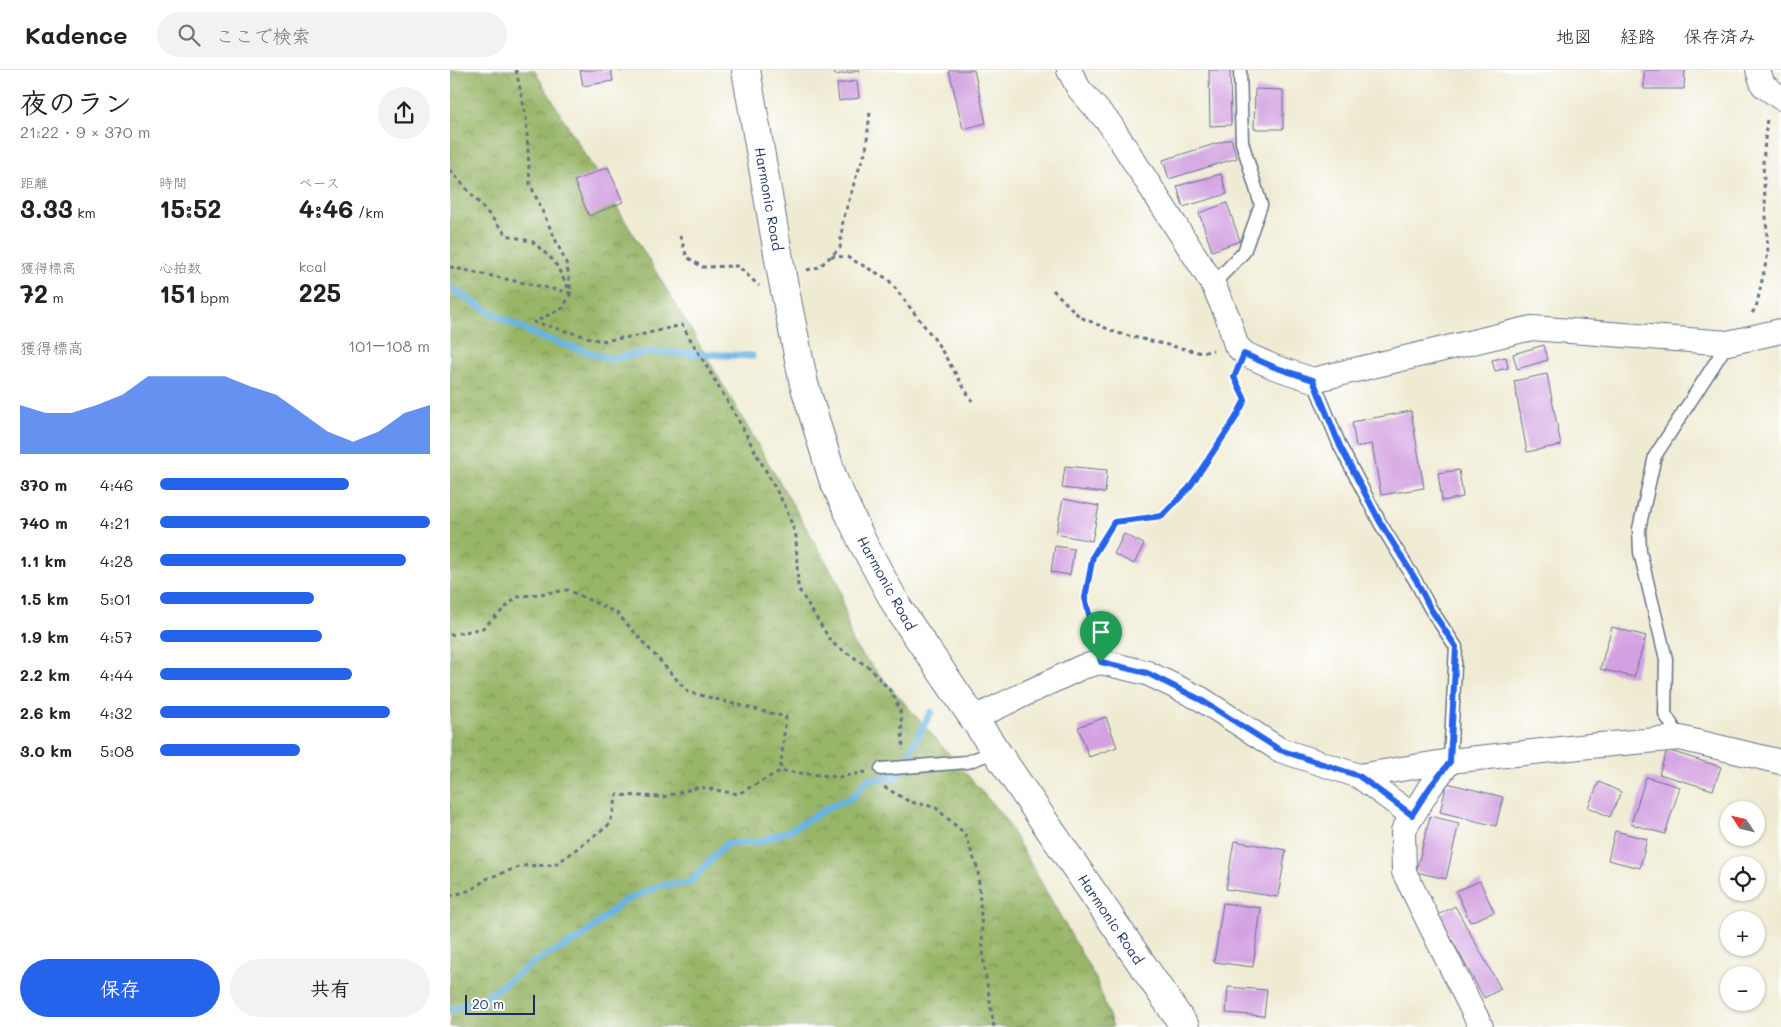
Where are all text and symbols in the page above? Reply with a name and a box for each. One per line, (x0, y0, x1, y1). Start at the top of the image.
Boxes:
search box (157, 12, 507, 57)
text: Kadence (25, 19, 127, 50)
icon: search (175, 21, 203, 49)
text: ここで検索 (215, 23, 310, 48)
text: 地図 (1556, 24, 1592, 48)
text: 経路 (1620, 24, 1656, 48)
text: 保存済み (1684, 24, 1756, 48)
text: 夜のラン (20, 84, 132, 120)
button: share (378, 87, 430, 139)
text: 21:22 · 9 × 370 m (20, 121, 150, 142)
street label: Harmonic Road (751, 146, 787, 252)
text: 距離 (20, 173, 48, 192)
text: 時間 (159, 173, 187, 192)
text: ペース (299, 173, 340, 192)
text: 3.33 (20, 192, 73, 224)
text: 15:52 (159, 192, 222, 224)
text: 4:46 (299, 192, 353, 224)
text: km (73, 203, 96, 222)
text: /km (353, 203, 384, 222)
text: kcal (299, 257, 327, 276)
text: 獲得標高 (20, 258, 76, 277)
text: 心拍数 (159, 258, 201, 277)
text: 225 (299, 276, 341, 308)
text: 72 (20, 277, 48, 309)
text: 151 (159, 277, 196, 309)
text: m (48, 288, 64, 307)
text: bpm (196, 288, 229, 307)
text: 101–108 m (348, 335, 430, 356)
text: 獲得標高 (20, 337, 84, 358)
text: 370 m (20, 474, 67, 495)
text: 4:46 (100, 474, 133, 495)
text: 740 m (20, 512, 68, 533)
text: 4:21 (100, 512, 130, 533)
street label: Harmonic Road (853, 533, 921, 634)
text: 1.1 km (20, 550, 66, 571)
text: 4:28 (100, 550, 133, 571)
text: 1.5 km (20, 588, 68, 609)
text: 5:01 (100, 588, 131, 609)
pin (1080, 611, 1122, 662)
icon: arrive (1087, 618, 1115, 646)
text: 1.9 km (20, 626, 69, 647)
text: 4:57 (100, 626, 133, 647)
text: 2.2 km (20, 664, 70, 685)
text: 4:44 (100, 664, 133, 685)
text: 2.6 km (20, 702, 71, 723)
text: 4:32 (100, 702, 133, 723)
text: 3.0 km (20, 740, 72, 761)
text: 5:08 (100, 740, 134, 761)
north arrow (1720, 801, 1765, 846)
map controls (1720, 801, 1765, 1011)
button: locate (1720, 856, 1765, 901)
street label: Harmonic Road (1074, 870, 1148, 968)
button: + (1720, 911, 1765, 956)
button: 保存 (20, 959, 220, 1017)
button: 共有 (230, 959, 430, 1017)
button: − (1720, 966, 1765, 1011)
scale bar (465, 992, 535, 1015)
text: 20 m (472, 994, 504, 1013)

